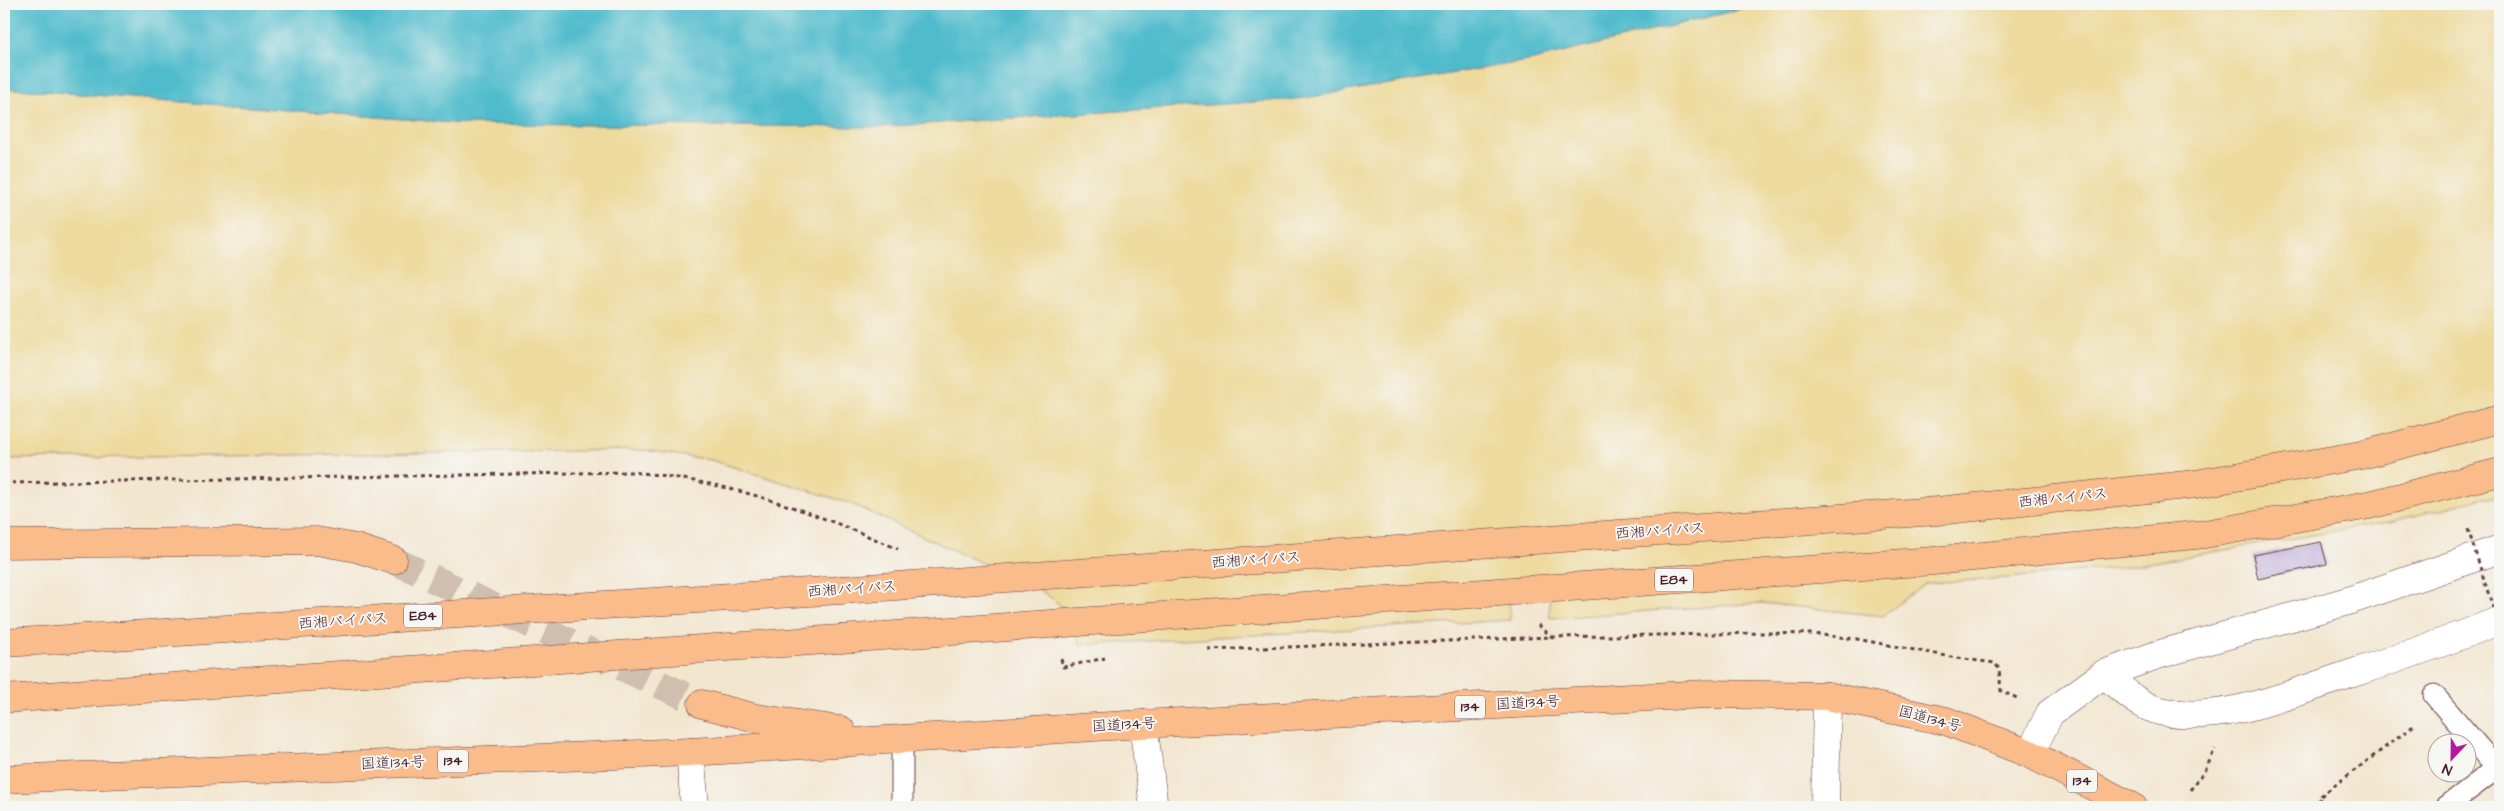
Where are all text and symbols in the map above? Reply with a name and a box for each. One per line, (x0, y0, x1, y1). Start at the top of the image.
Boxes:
street label: 西湘バイパス (2017, 483, 2109, 513)
street label: 西湘バイパス (1615, 517, 1705, 545)
street label: 西湘バイパス (1211, 546, 1301, 574)
road number: E84 (1655, 568, 1693, 592)
street label: 西湘バイパス (807, 575, 897, 603)
road number: E84 (404, 604, 442, 628)
street label: 西湘バイパス (298, 607, 388, 635)
street label: 国道134号 (1495, 691, 1561, 715)
road number: 134 (1455, 696, 1485, 719)
street label: 国道134号 (1896, 700, 1964, 738)
street label: 国道134号 (1091, 713, 1157, 737)
north arrow (2426, 734, 2476, 784)
road number: 134 (438, 749, 468, 772)
street label: 国道134号 (360, 751, 426, 775)
text: N (2439, 758, 2455, 780)
road number: 134 (2067, 769, 2097, 792)

